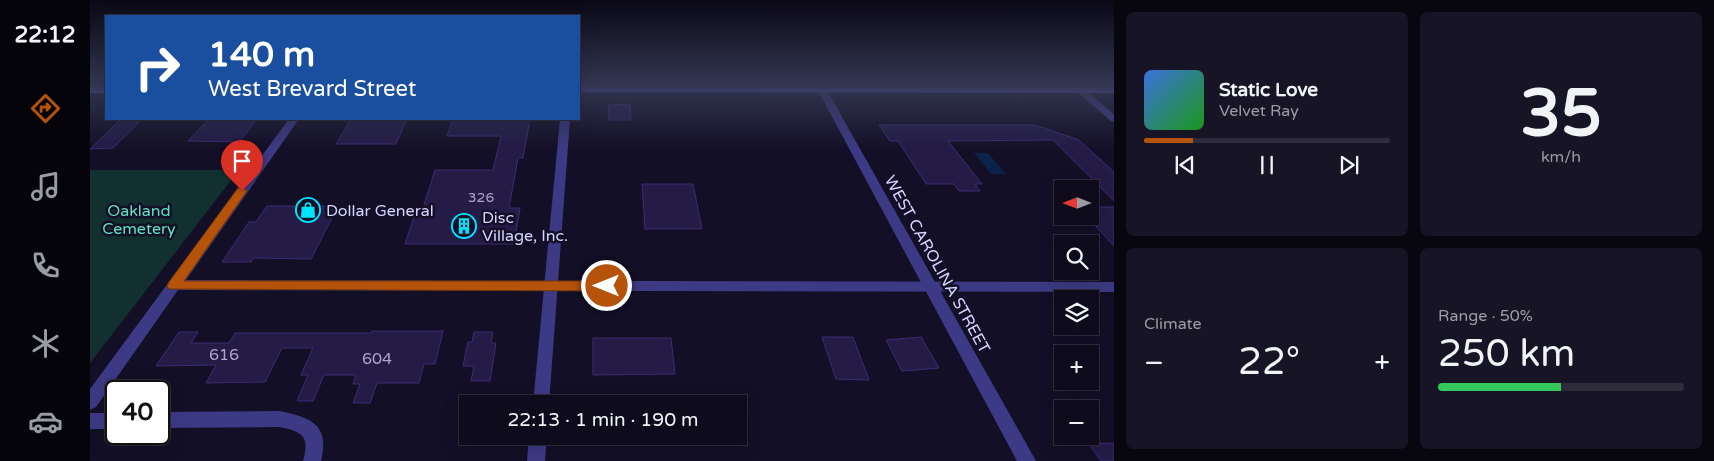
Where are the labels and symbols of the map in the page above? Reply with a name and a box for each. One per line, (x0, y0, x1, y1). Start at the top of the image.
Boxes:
pin (221, 140, 263, 191)
street label: WEST CAROLINA STREET (880, 172, 995, 357)
north arrow (1054, 180, 1099, 225)
house number: 326 (468, 189, 494, 206)
shop icon: Dollar General (295, 197, 321, 223)
park label: Oakland Cemetery (102, 201, 176, 239)
place label: Dollar General (326, 201, 434, 221)
place label: Disc Village, Inc. (482, 208, 568, 246)
building icon: Disc Village, Inc. (451, 213, 477, 239)
position arrow (580, 259, 632, 311)
house number: 616 (209, 345, 239, 365)
house number: 604 (362, 349, 392, 369)
speed limit sign: 40 (105, 380, 170, 445)

